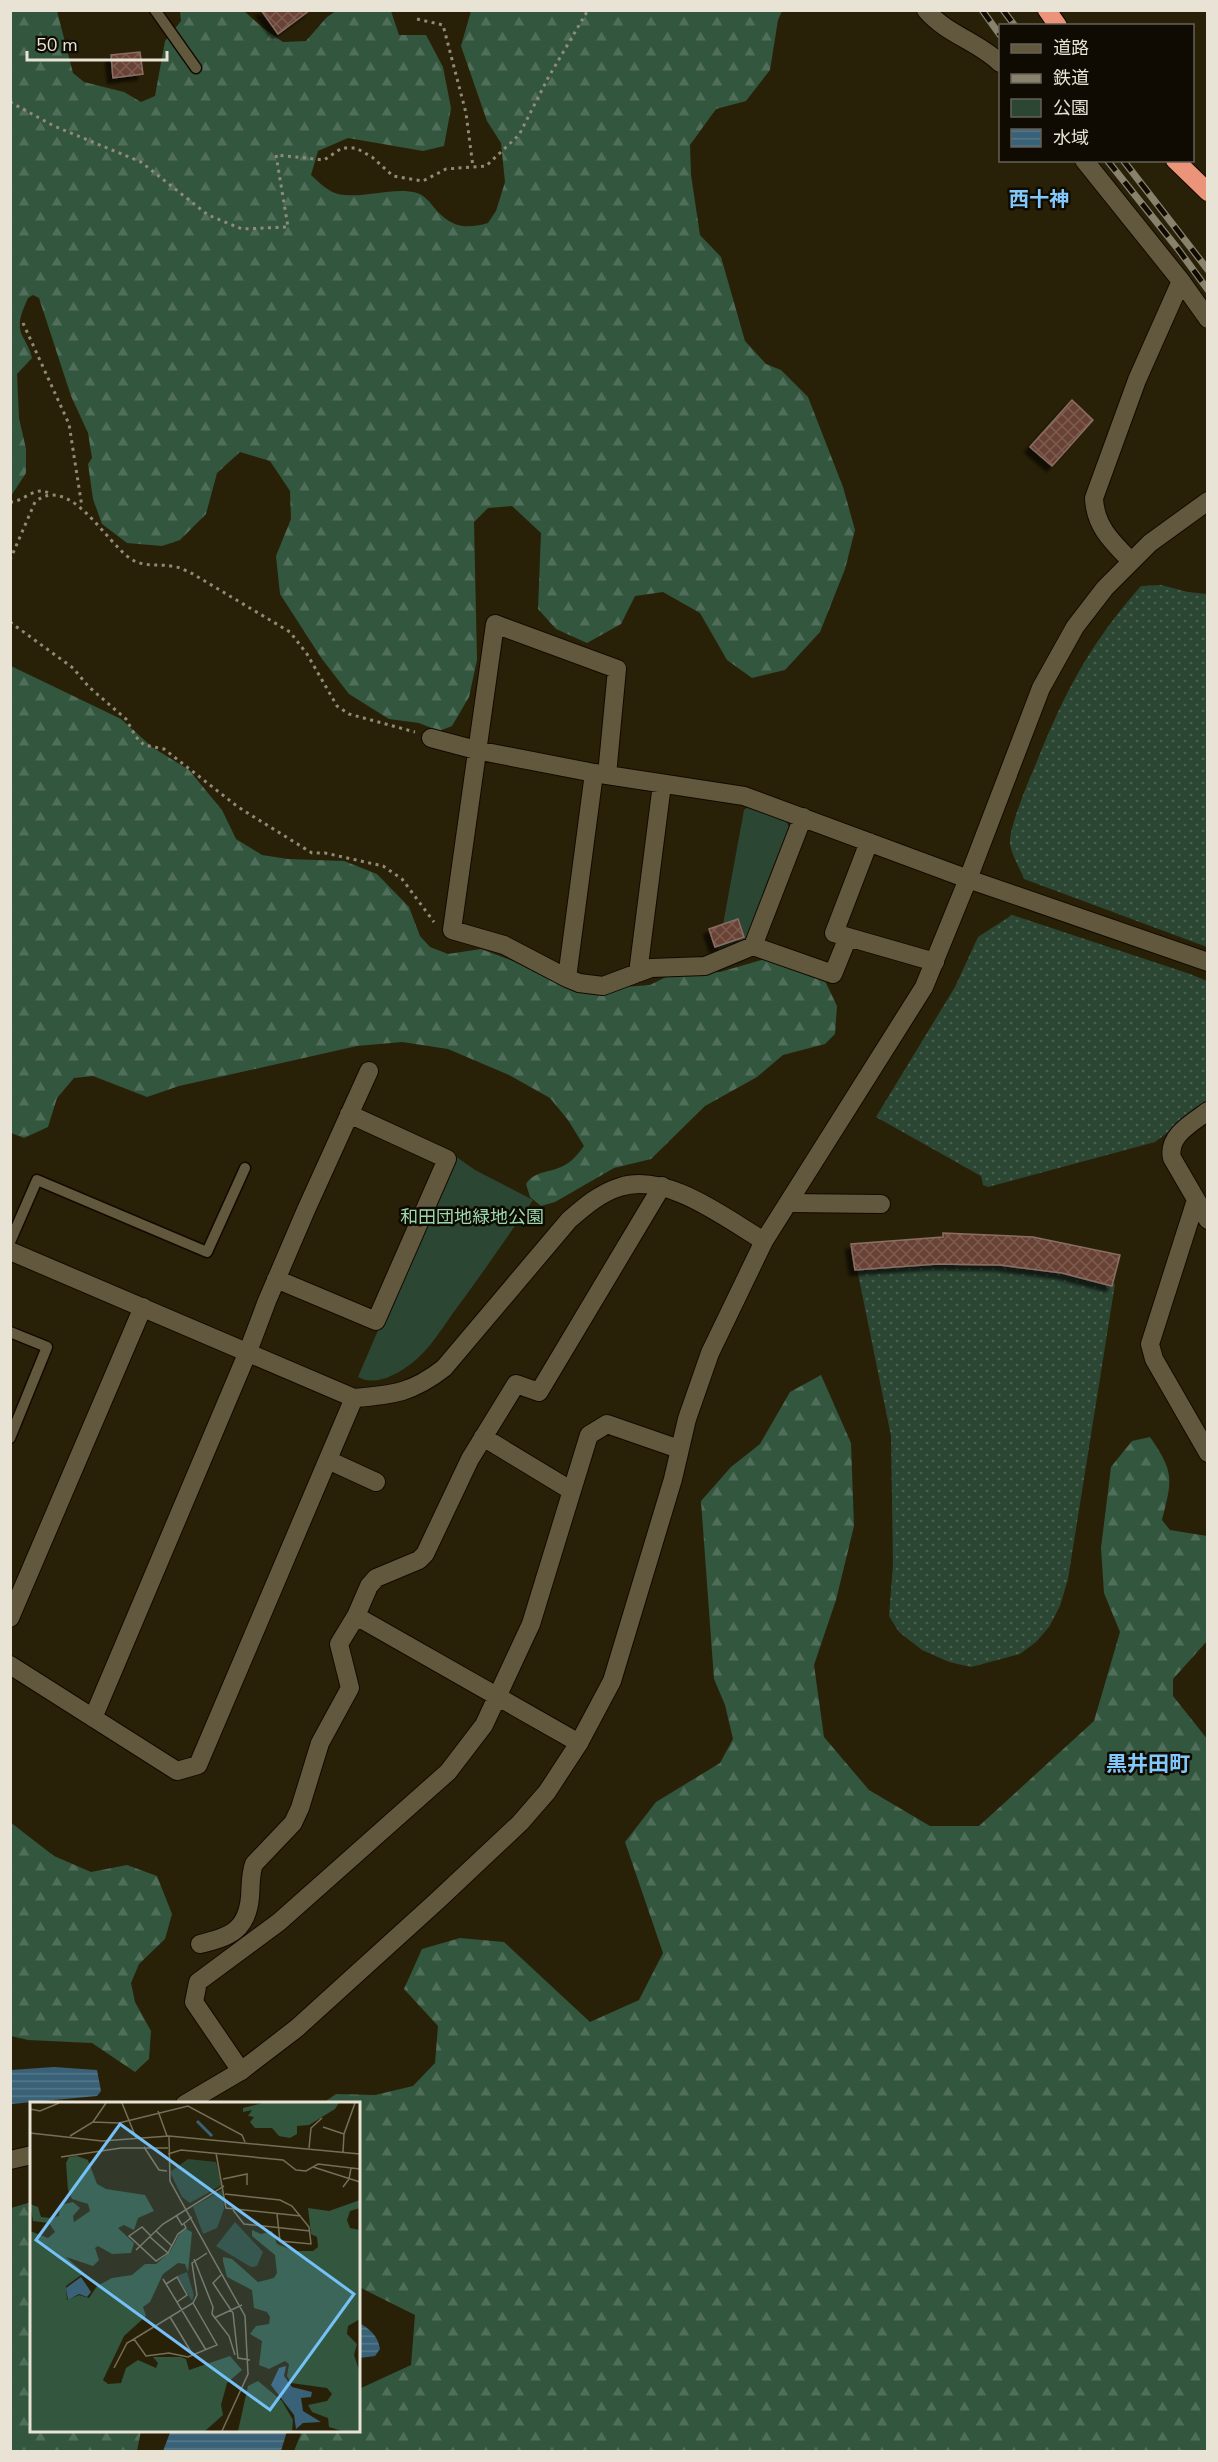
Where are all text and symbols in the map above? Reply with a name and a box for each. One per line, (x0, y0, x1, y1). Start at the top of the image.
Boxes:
scale bar (27, 24, 166, 62)
legend (999, 24, 1194, 162)
text: 50 m (36, 33, 78, 57)
text: 道路 (1053, 36, 1089, 60)
text: 鉄道 (1053, 66, 1089, 90)
text: 公園 (1053, 96, 1089, 120)
text: 水域 (1053, 126, 1089, 150)
district label: 西十神 (1009, 186, 1069, 213)
park label: 和田団地緑地公園 (400, 1205, 544, 1229)
district label: 黒井田町 (1106, 1750, 1190, 1778)
inset map (30, 2102, 360, 2432)

